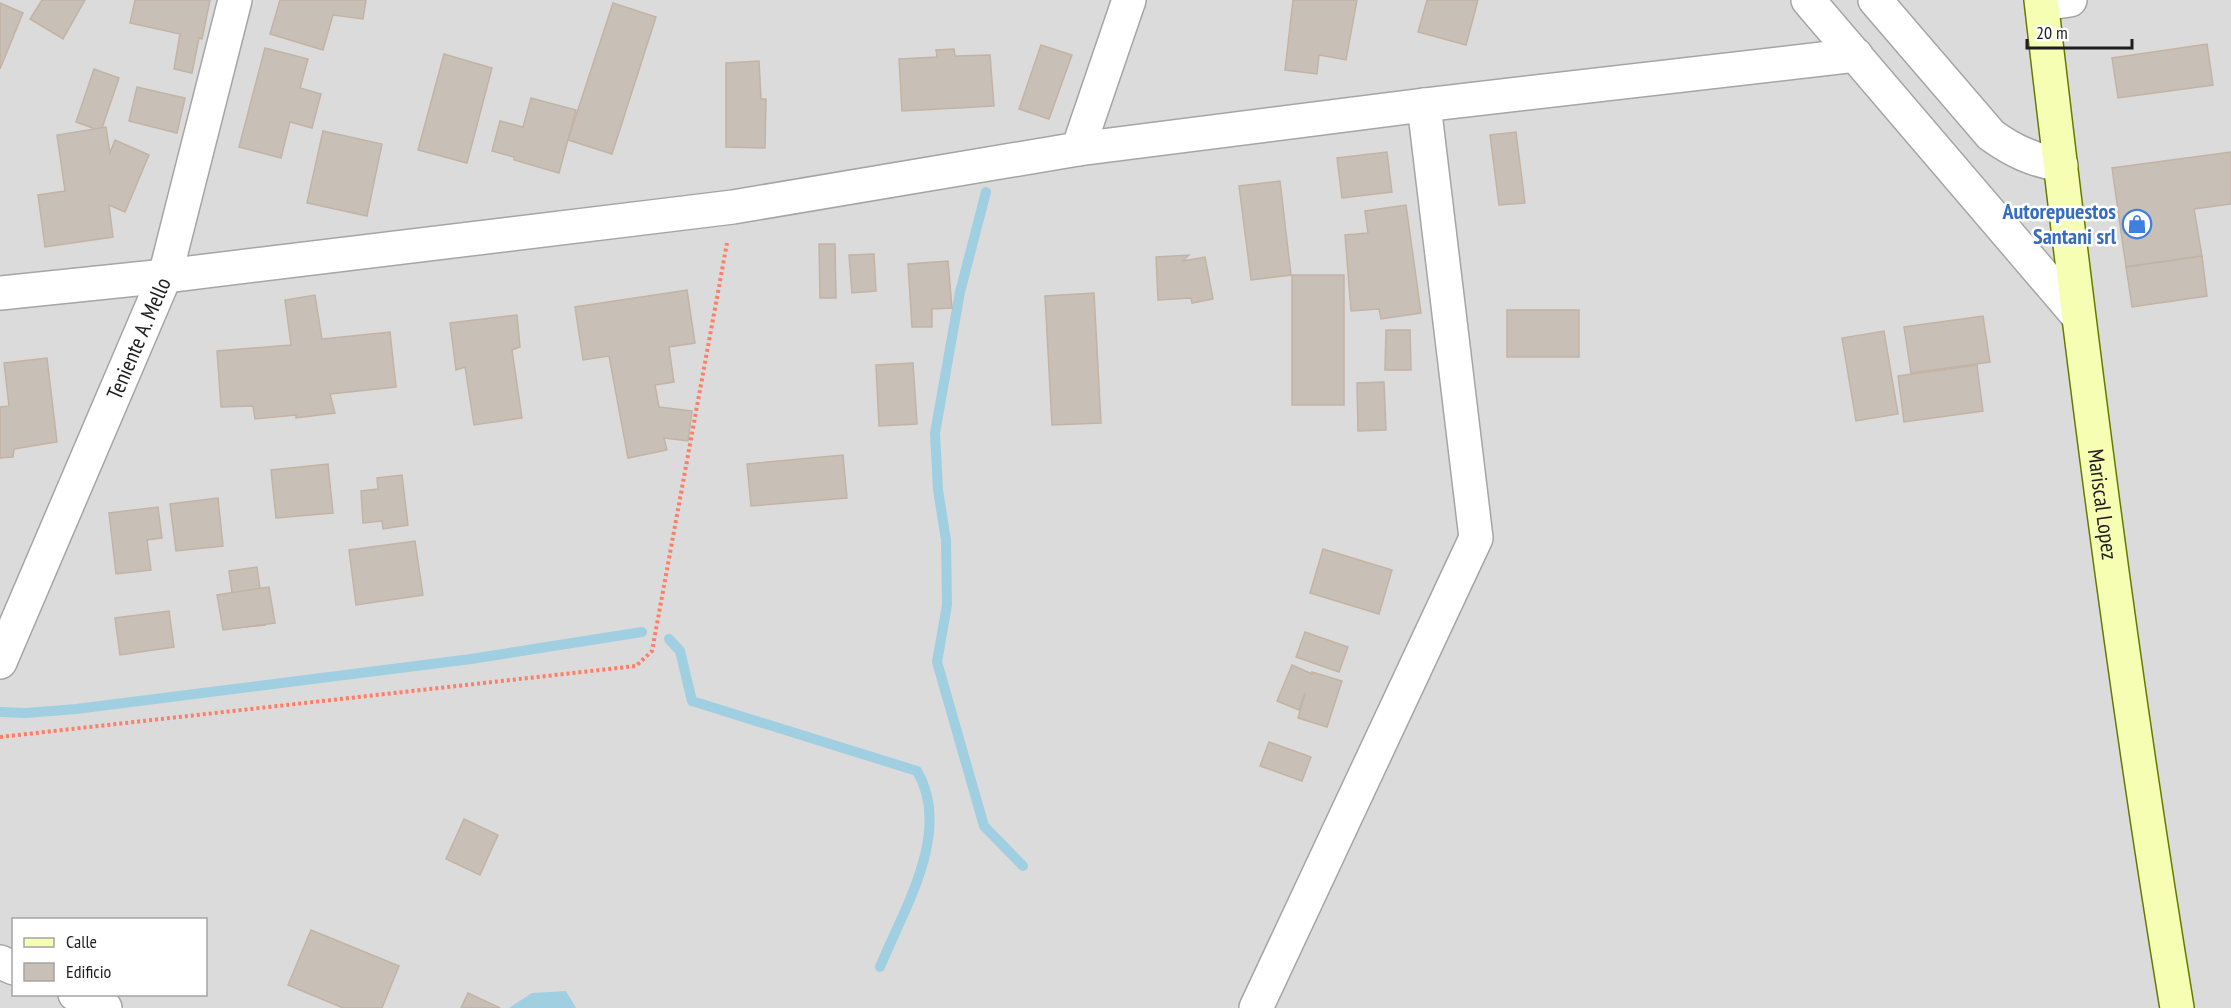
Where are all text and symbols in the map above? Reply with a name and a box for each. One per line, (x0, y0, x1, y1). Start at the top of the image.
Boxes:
scale bar (2027, 12, 2132, 50)
text: 20 m (2036, 21, 2068, 44)
place label: Autorepuestos Santani srl (2001, 197, 2117, 250)
shop icon: Autorepuestos Santani srl (2121, 208, 2153, 240)
street label: Teniente A. Mello (100, 273, 177, 404)
street label: Mariscal Lopez (2082, 447, 2124, 561)
legend (12, 918, 207, 996)
text: Calle (66, 930, 97, 953)
text: Edificio (66, 960, 112, 983)

